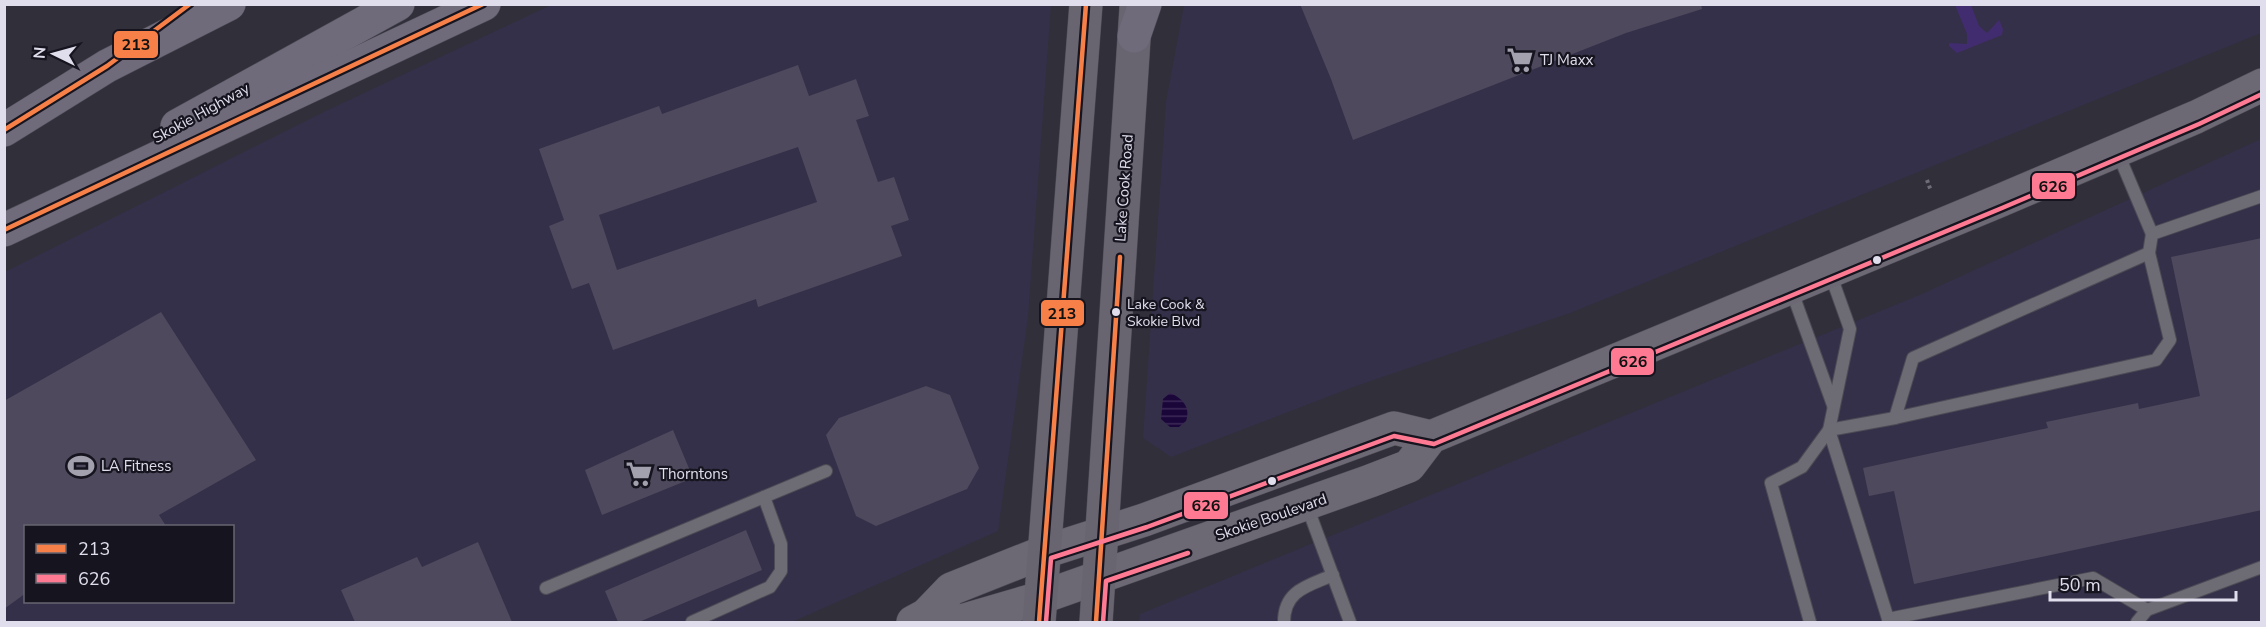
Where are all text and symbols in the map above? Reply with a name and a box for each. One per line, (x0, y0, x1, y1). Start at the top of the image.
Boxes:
north arrow (24, 24, 84, 84)
line badge: 213 (113, 30, 159, 59)
text: 213 (122, 34, 150, 56)
supermarket icon: TJ Maxx (1505, 45, 1535, 75)
text: N (29, 46, 52, 60)
place label: TJ Maxx (1540, 50, 1594, 70)
street label: Skokie Highway (149, 78, 253, 148)
street label: Lake Cook Road (1110, 134, 1138, 242)
line badge: 626 (2031, 172, 2076, 200)
text: 626 (2039, 176, 2067, 198)
unlabelled marker (1871, 254, 1883, 266)
place label: Lake Cook & Skokie Blvd (1127, 295, 1205, 331)
line badge: 213 (1040, 299, 1085, 327)
text: 213 (1048, 303, 1076, 325)
marker: Lake Cook & Skokie Blvd (1110, 306, 1122, 318)
line badge: 626 (1610, 347, 1655, 376)
text: 626 (1619, 351, 1647, 373)
sports icon: LA Fitness (66, 451, 96, 481)
place label: LA Fitness (101, 456, 172, 476)
supermarket icon: Thorntons (624, 459, 654, 489)
place label: Thorntons (659, 464, 728, 484)
unlabelled marker (1266, 475, 1278, 487)
street label: Skokie Boulevard (1213, 489, 1329, 545)
line badge: 626 (1183, 491, 1229, 520)
text: 626 (1192, 495, 1220, 517)
legend (24, 525, 234, 603)
text: 213 (78, 537, 110, 561)
scale bar (2050, 564, 2236, 602)
text: 626 (78, 567, 110, 591)
text: 50 m (2059, 573, 2101, 597)

